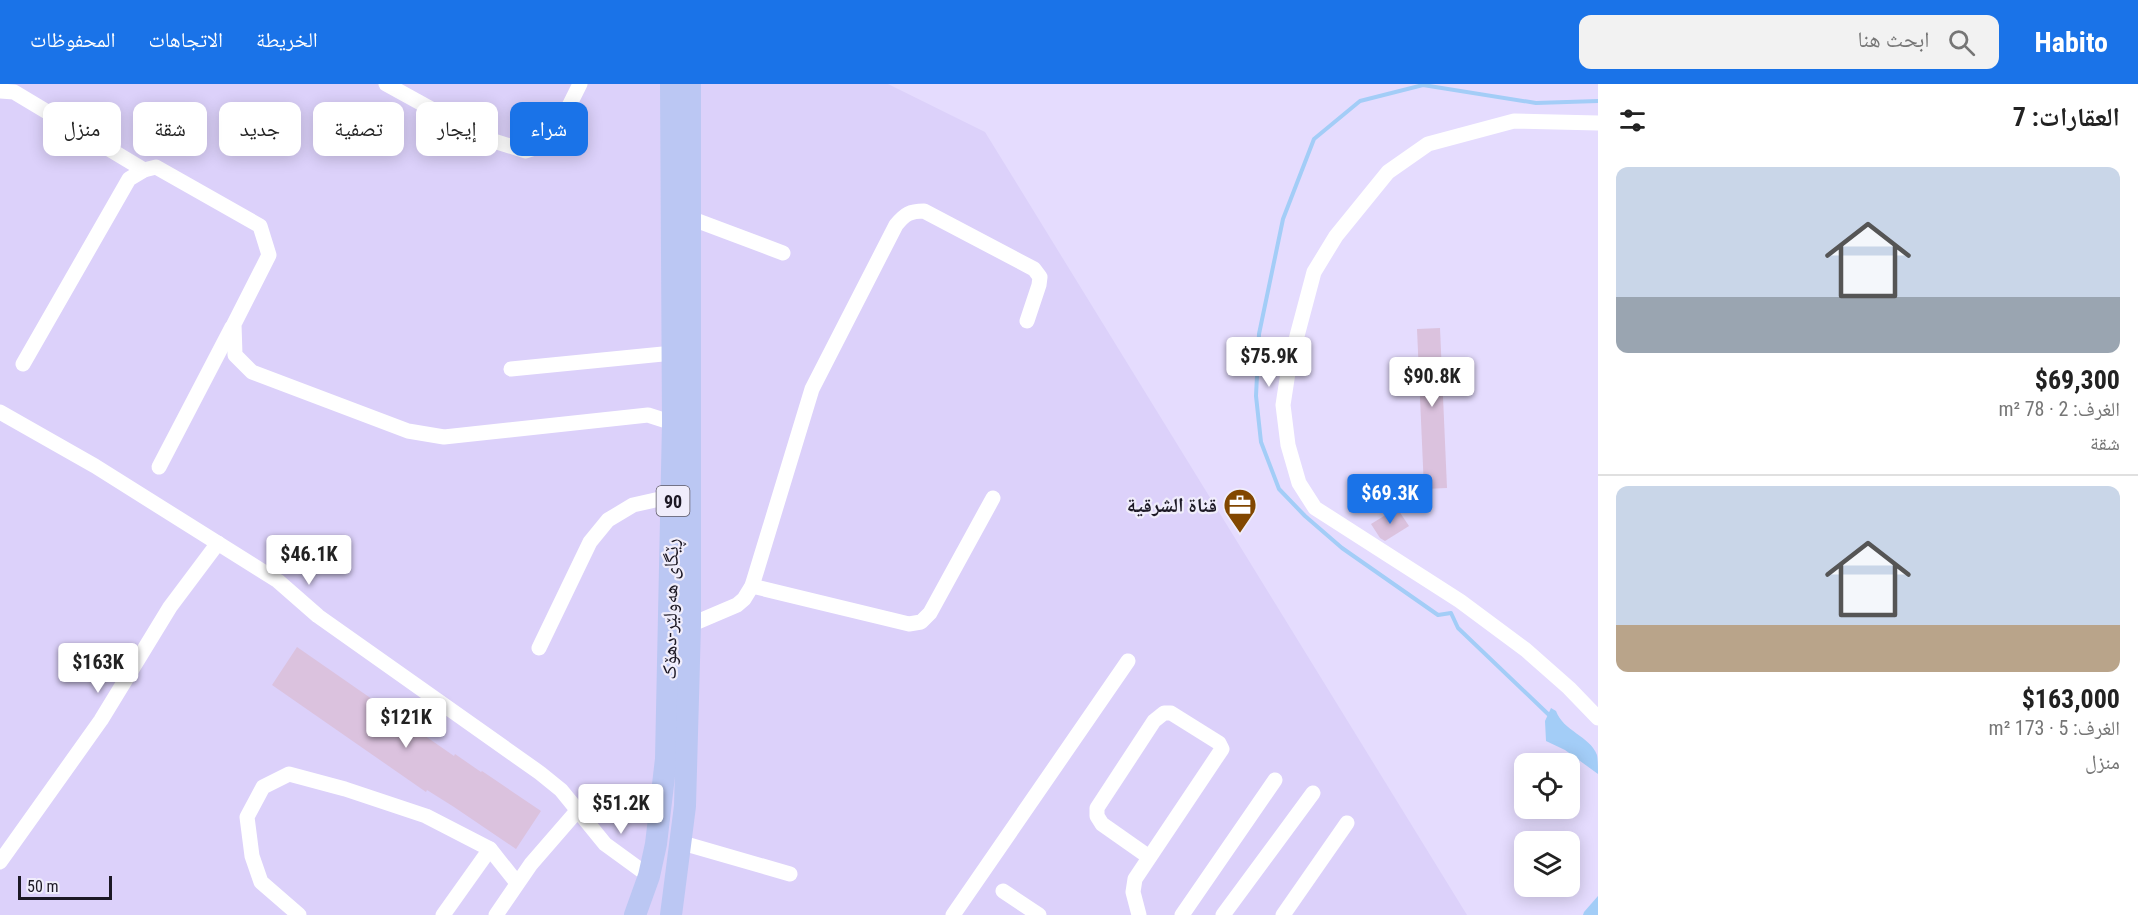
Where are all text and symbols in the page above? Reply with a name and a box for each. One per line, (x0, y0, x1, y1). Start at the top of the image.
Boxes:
search box (1579, 15, 1999, 69)
icon: search (1945, 26, 1978, 59)
text: Habito (2035, 26, 2108, 59)
text: ابحث هنا (1857, 27, 1930, 52)
text: المحفوظات (30, 28, 115, 52)
text: الاتجاهات (148, 28, 223, 52)
text: الخريطة (256, 28, 318, 52)
chip: منزل (43, 102, 121, 156)
chip: شقة (133, 102, 207, 156)
chip: جديد (219, 102, 301, 156)
chip: تصفية (313, 102, 404, 156)
chip: إيجار (416, 102, 498, 156)
chip: شراء (510, 102, 588, 156)
text: العقارات: 7 (2013, 102, 2120, 132)
icon: filters (1616, 104, 1649, 137)
icon: home (1814, 206, 1922, 314)
pin: $75.9K (1220, 337, 1318, 388)
text: $75.9K (1240, 344, 1298, 368)
pin: $90.8K (1383, 357, 1481, 408)
text: $90.8K (1403, 364, 1461, 388)
text: $69,300 (2035, 365, 2120, 395)
text: الغرف: 2 · 78 m² (1998, 397, 2120, 421)
text: شقة (2090, 431, 2120, 455)
pin: $69.3K (1341, 474, 1439, 525)
text: $69.3K (1361, 481, 1419, 505)
road number: 90 (656, 486, 690, 516)
office icon: قناة الشرقية (1222, 487, 1258, 534)
place label: قناة الشرقية (1127, 493, 1217, 517)
icon: home (1814, 525, 1922, 633)
pin: $46.1K (260, 535, 358, 586)
street label: ڕێگای هەولێر-دهۆک (657, 538, 687, 680)
text: $46.1K (280, 542, 338, 566)
pin: $163K (56, 643, 140, 694)
text: $163K (72, 650, 124, 674)
text: $163,000 (2022, 684, 2120, 714)
pin: $121K (364, 698, 448, 749)
text: $121K (380, 705, 432, 729)
text: الغرف: 5 · 173 m² (1989, 716, 2120, 740)
text: منزل (2085, 750, 2120, 774)
map controls (1514, 753, 1580, 897)
button: locate (1514, 753, 1580, 819)
pin: $51.2K (572, 784, 670, 835)
text: $51.2K (592, 791, 650, 815)
button: layers (1514, 831, 1580, 897)
scale bar (18, 873, 112, 900)
text: 50 m (27, 877, 59, 896)

